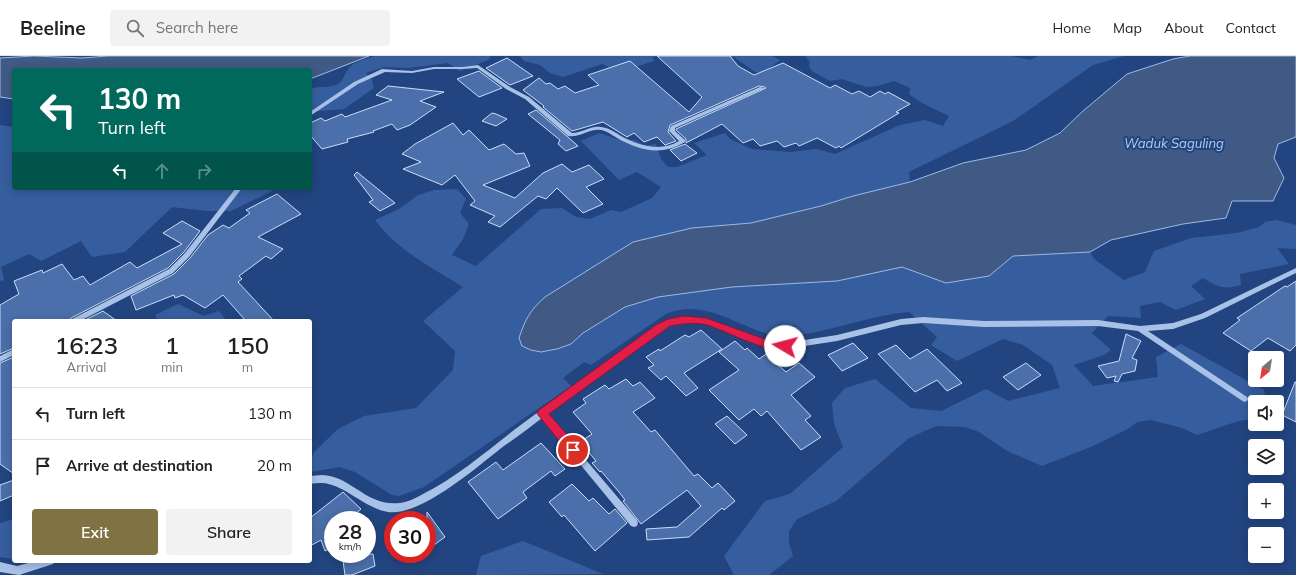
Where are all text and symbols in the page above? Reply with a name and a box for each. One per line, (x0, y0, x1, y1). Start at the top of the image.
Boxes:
search box (110, 10, 390, 46)
text: Beeline (20, 16, 86, 40)
icon: search (124, 17, 146, 39)
text: Search here (156, 18, 238, 37)
text: Home (1052, 19, 1091, 37)
text: Map (1113, 19, 1142, 37)
text: About (1164, 19, 1204, 37)
text: Contact (1226, 19, 1276, 37)
text: 130 m (98, 81, 181, 116)
icon: left (32, 84, 84, 136)
text: Turn left (98, 116, 166, 139)
water label: Waduk Saguling (1124, 135, 1224, 151)
icon: left (109, 160, 131, 182)
icon: ahead (151, 160, 173, 182)
icon: right (193, 160, 215, 182)
position arrow (764, 325, 806, 367)
text: 16:23 (55, 330, 118, 360)
text: 1 (165, 330, 179, 360)
text: 150 (226, 330, 269, 360)
north arrow (1248, 351, 1284, 387)
map controls (1248, 351, 1284, 563)
text: Arrival (67, 359, 106, 375)
text: min (161, 359, 183, 375)
text: m (242, 359, 253, 375)
button: sound (1248, 395, 1284, 431)
icon: left (32, 403, 54, 425)
text: Turn left (66, 404, 125, 423)
text: 130 m (248, 404, 292, 423)
pin (556, 433, 590, 467)
icon: arrive (562, 439, 584, 461)
button: layers (1248, 439, 1284, 475)
icon: arrive (32, 455, 54, 477)
text: Arrive at destination (66, 456, 213, 475)
text: 20 m (257, 456, 292, 475)
button: + (1248, 483, 1284, 519)
button: Exit (32, 509, 158, 555)
button: Share (166, 509, 292, 555)
speed limit sign: 30 (384, 511, 436, 563)
text: 28 (338, 519, 362, 544)
button: − (1248, 527, 1284, 563)
text: km/h (339, 540, 361, 553)

